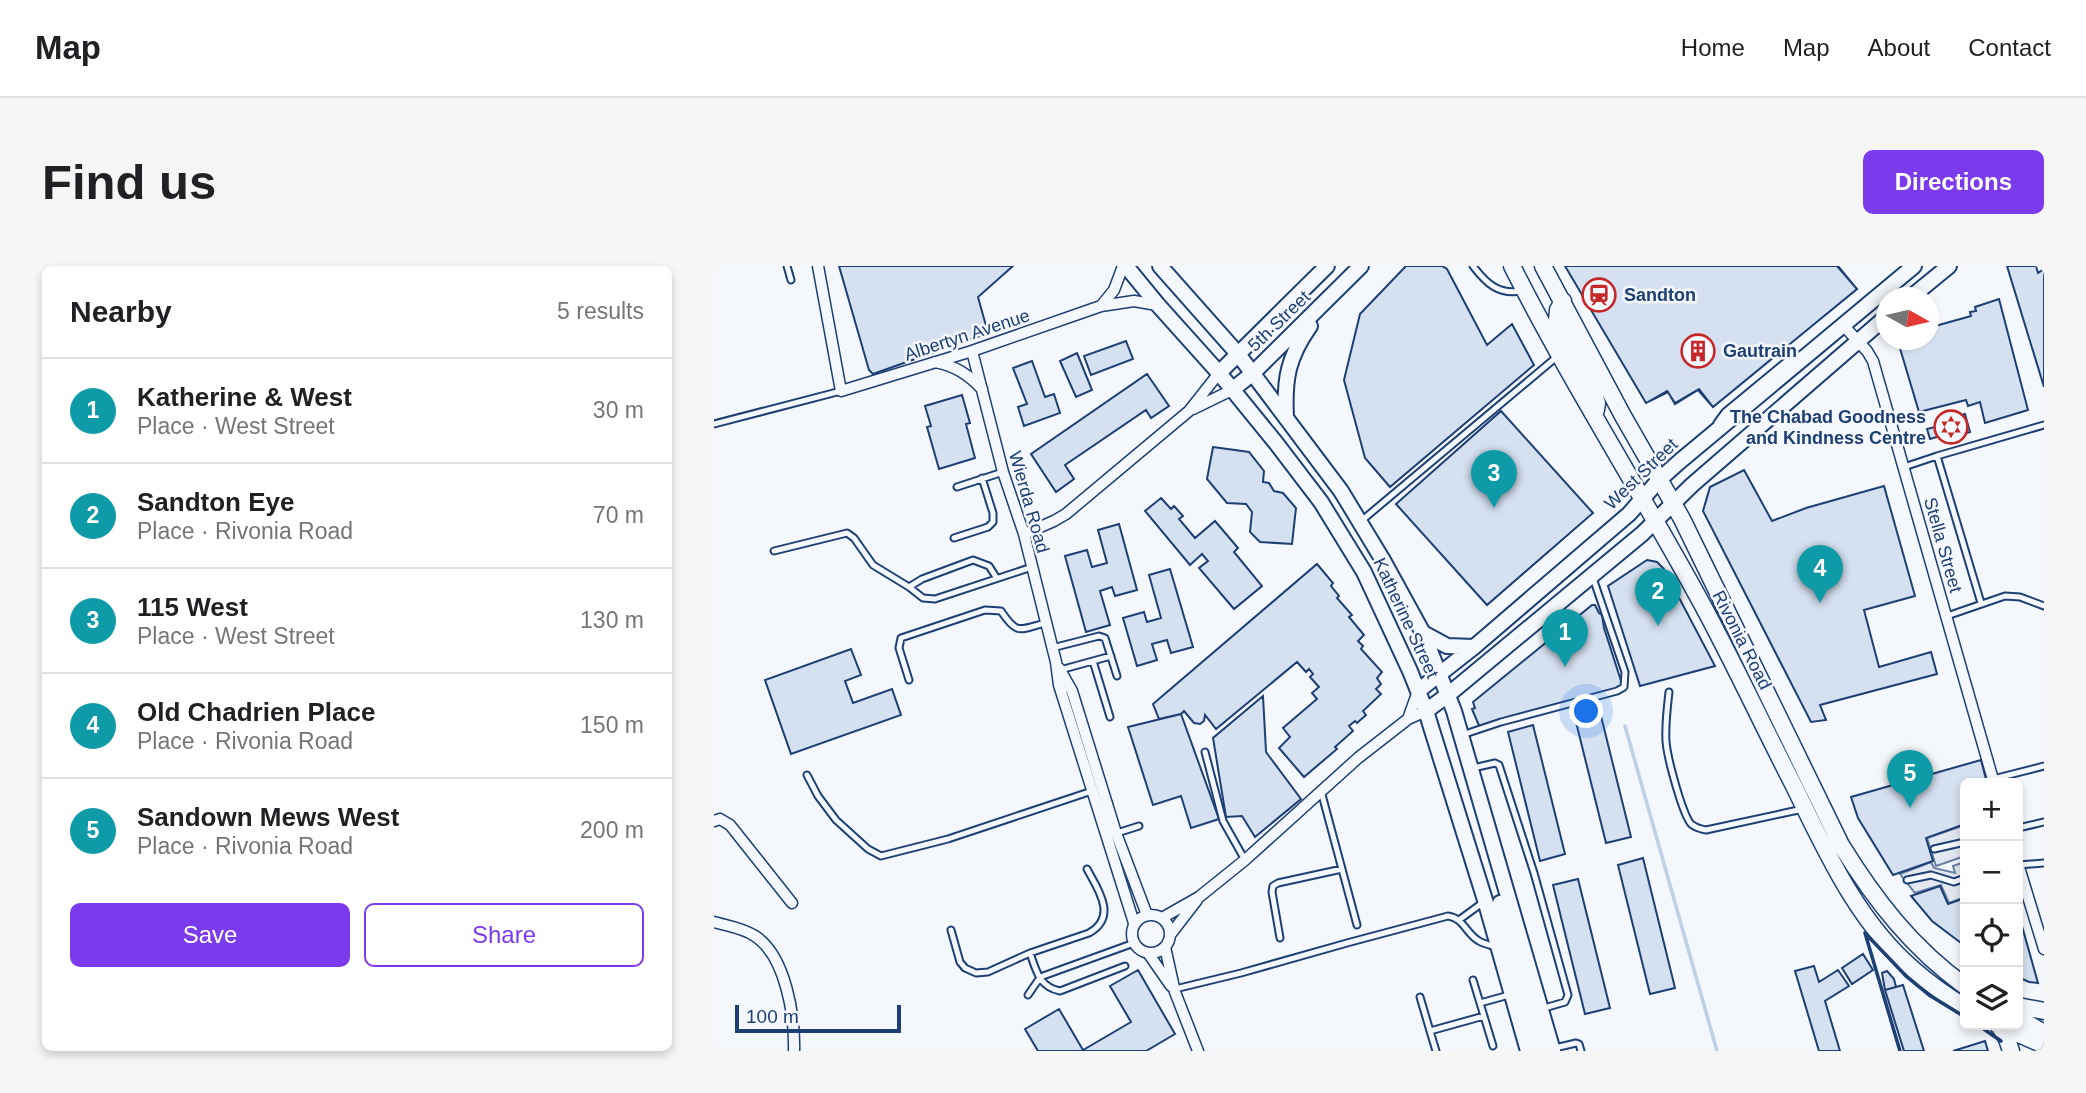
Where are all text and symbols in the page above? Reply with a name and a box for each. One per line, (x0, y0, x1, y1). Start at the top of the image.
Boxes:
text: Map (35, 29, 101, 66)
text: Home (1681, 34, 1745, 61)
text: Map (1783, 34, 1830, 61)
text: About (1868, 34, 1930, 61)
text: Contact (1968, 34, 2051, 61)
button: Directions (1863, 150, 2044, 214)
text: Find us (42, 155, 216, 209)
station icon: Sandton (1580, 276, 1618, 314)
place label: Sandton (1624, 285, 1696, 305)
street label: 5th Street (1244, 287, 1314, 355)
north arrow (1876, 287, 1939, 350)
text: Nearby (70, 295, 172, 328)
text: 5 results (557, 298, 644, 324)
street label: Albertyn Avenue (902, 305, 1032, 365)
building icon: Gautrain (1679, 332, 1717, 370)
place label: Gautrain (1723, 341, 1797, 361)
text: Katherine & West (137, 382, 352, 412)
text: 1 (87, 397, 99, 423)
text: 30 m (593, 397, 644, 423)
place label: The Chabad Goodness and Kindness Centre (1730, 407, 1926, 448)
synagogue icon: The Chabad Goodness and Kindness Centre (1932, 408, 1970, 446)
text: Place · West Street (137, 413, 335, 439)
street label: West Street (1600, 434, 1682, 514)
street label: Wierda Road (1005, 449, 1053, 555)
pin: 3 (1471, 450, 1517, 508)
text: Sandton Eye (137, 487, 294, 517)
street label: Stella Street (1920, 495, 1966, 595)
text: 2 (87, 502, 99, 528)
text: 70 m (593, 502, 644, 528)
text: Place · Rivonia Road (137, 518, 353, 544)
pin: 4 (1797, 545, 1843, 603)
street label: Katherine Street (1369, 555, 1443, 681)
pin: 2 (1635, 568, 1681, 626)
street label: Rivonia Road (1709, 587, 1775, 693)
text: 115 West (137, 592, 248, 622)
text: 3 (87, 607, 99, 633)
text: 130 m (580, 607, 644, 633)
pin: 1 (1542, 609, 1588, 667)
text: Place · West Street (137, 623, 335, 649)
your location (1569, 694, 1603, 728)
text: Old Chadrien Place (137, 697, 375, 727)
text: 4 (87, 712, 99, 738)
text: 150 m (580, 712, 644, 738)
text: Place · Rivonia Road (137, 728, 353, 754)
pin: 5 (1887, 750, 1933, 808)
map controls (1960, 778, 2023, 1030)
button: + (1960, 778, 2023, 841)
text: Sandown Mews West (137, 802, 399, 832)
text: 5 (87, 817, 99, 843)
text: 200 m (580, 817, 644, 843)
text: Place · Rivonia Road (137, 833, 353, 859)
button: − (1960, 841, 2023, 904)
button: Save (70, 903, 350, 967)
button: Share (364, 903, 644, 967)
button: locate (1960, 904, 2023, 967)
button: layers (1960, 967, 2023, 1030)
scale bar (735, 1002, 901, 1034)
text: 100 m (746, 1006, 799, 1027)

